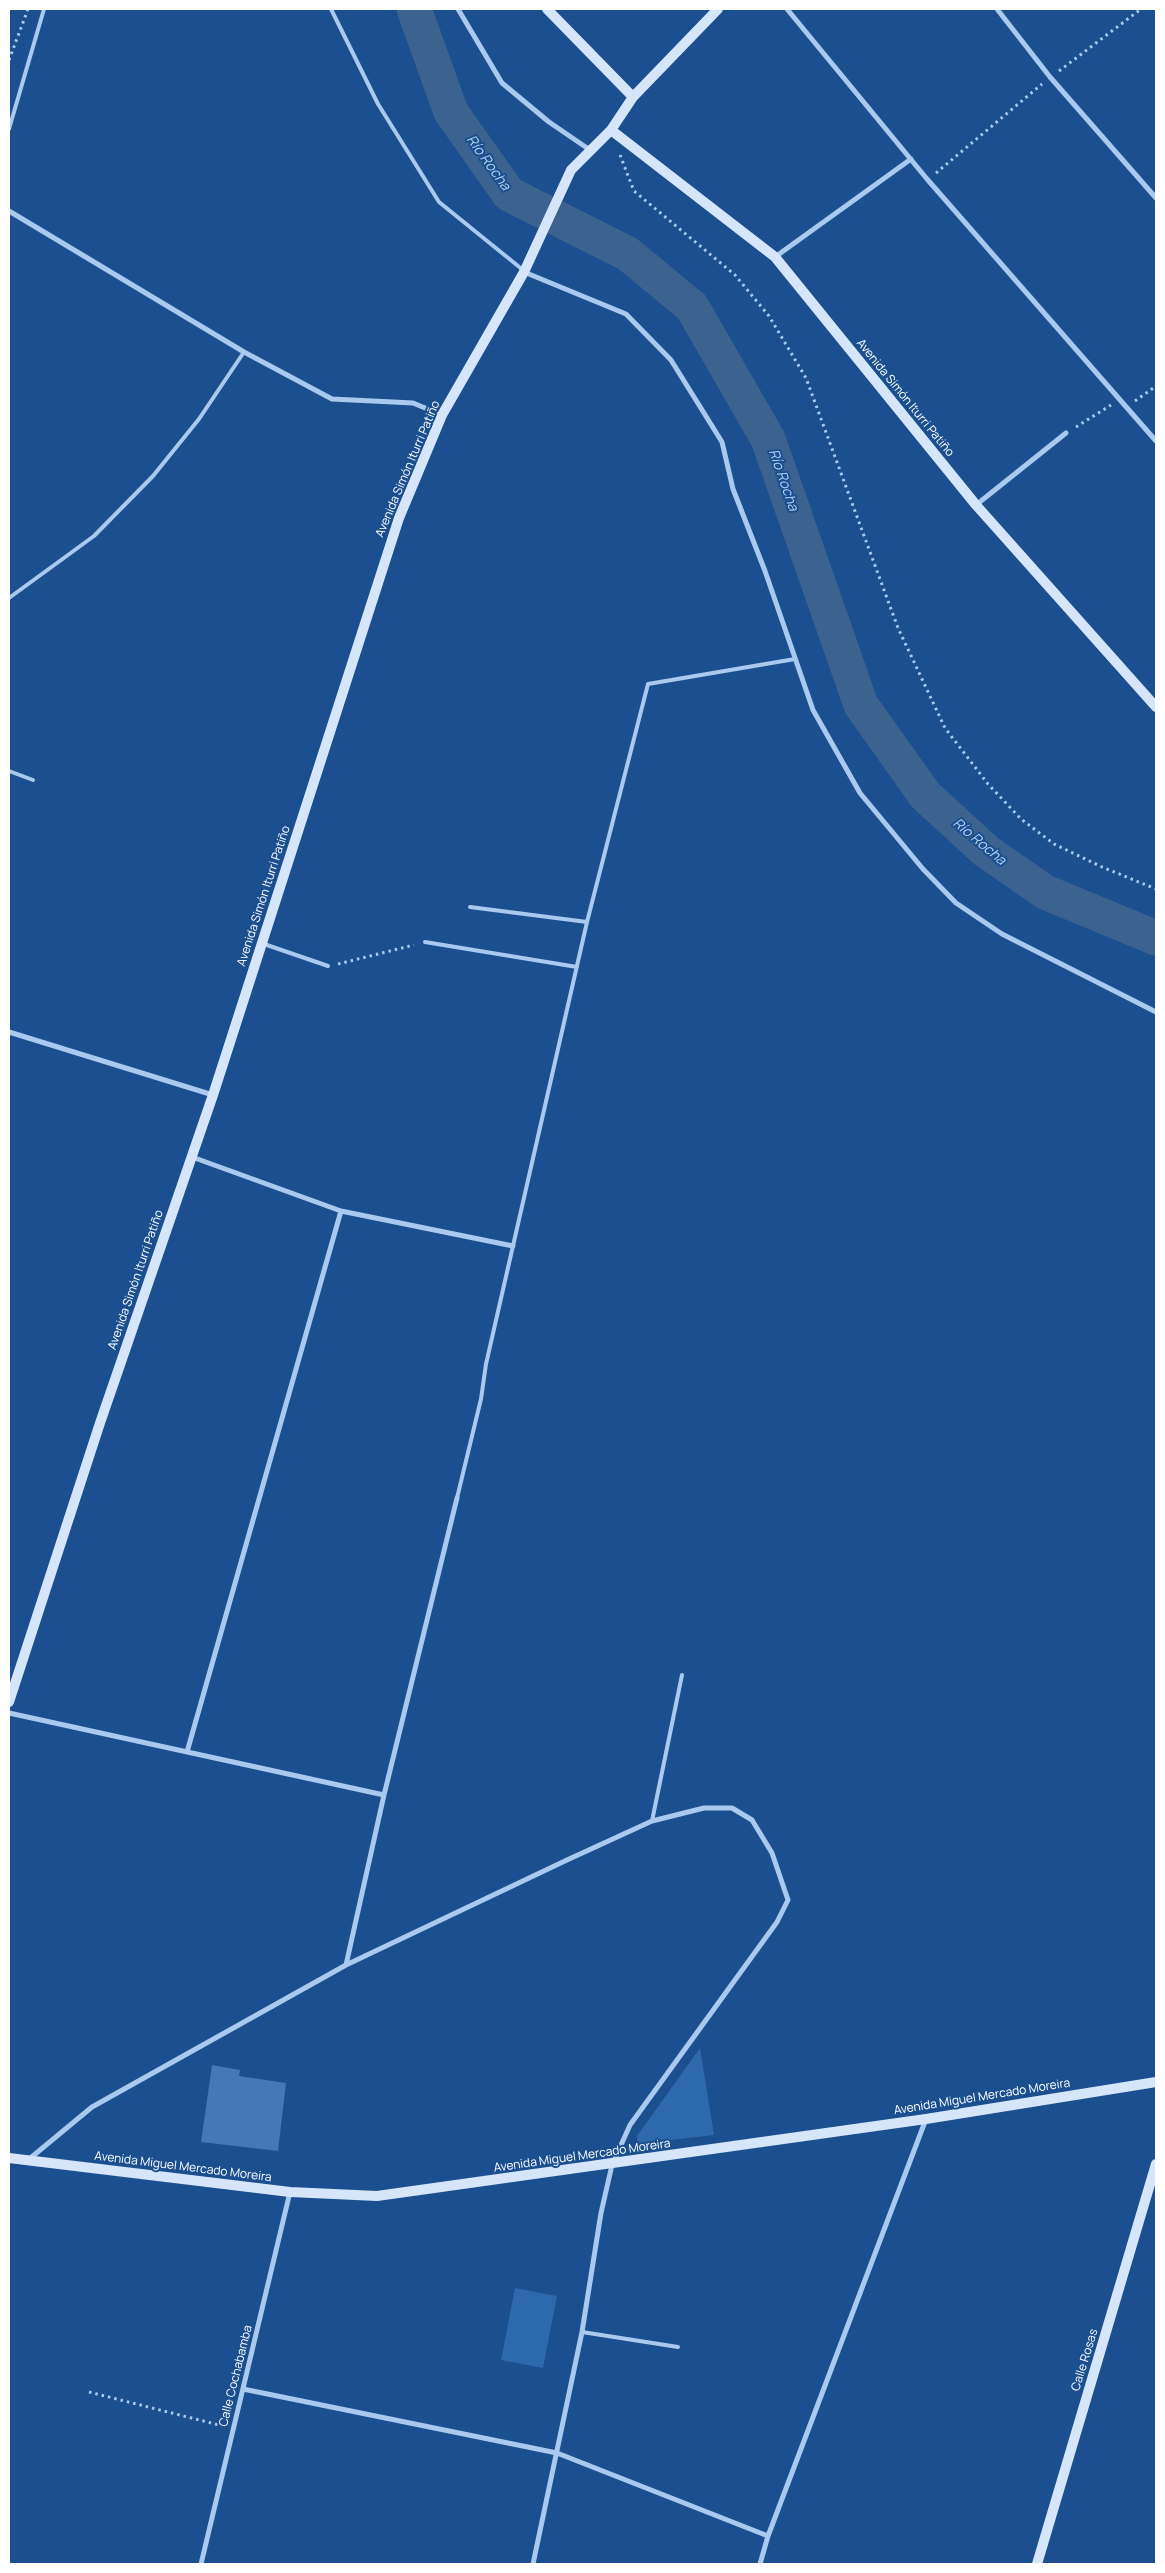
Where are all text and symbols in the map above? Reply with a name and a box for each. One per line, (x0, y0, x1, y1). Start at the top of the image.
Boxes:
water label: Río Rocha (462, 132, 514, 194)
street label: Avenida Simón Iturri Patiño (853, 336, 957, 460)
street label: Avenida Simón Iturri Patiño (373, 399, 443, 539)
water label: Río Rocha (765, 447, 801, 513)
water label: Río Rocha (949, 815, 1009, 869)
street label: Avenida Simón Iturri Patiño (234, 824, 294, 968)
street label: Avenida Simón Iturri Patiño (105, 1208, 167, 1352)
street label: Avenida Miguel Mercado Moreira (893, 2076, 1071, 2118)
street label: Avenida Miguel Mercado Moreira (493, 2136, 671, 2176)
street label: Avenida Miguel Mercado Moreira (94, 2149, 272, 2185)
street label: Calle Cochabamba (216, 2324, 256, 2428)
street label: Calle Rosas (1069, 2327, 1101, 2393)

